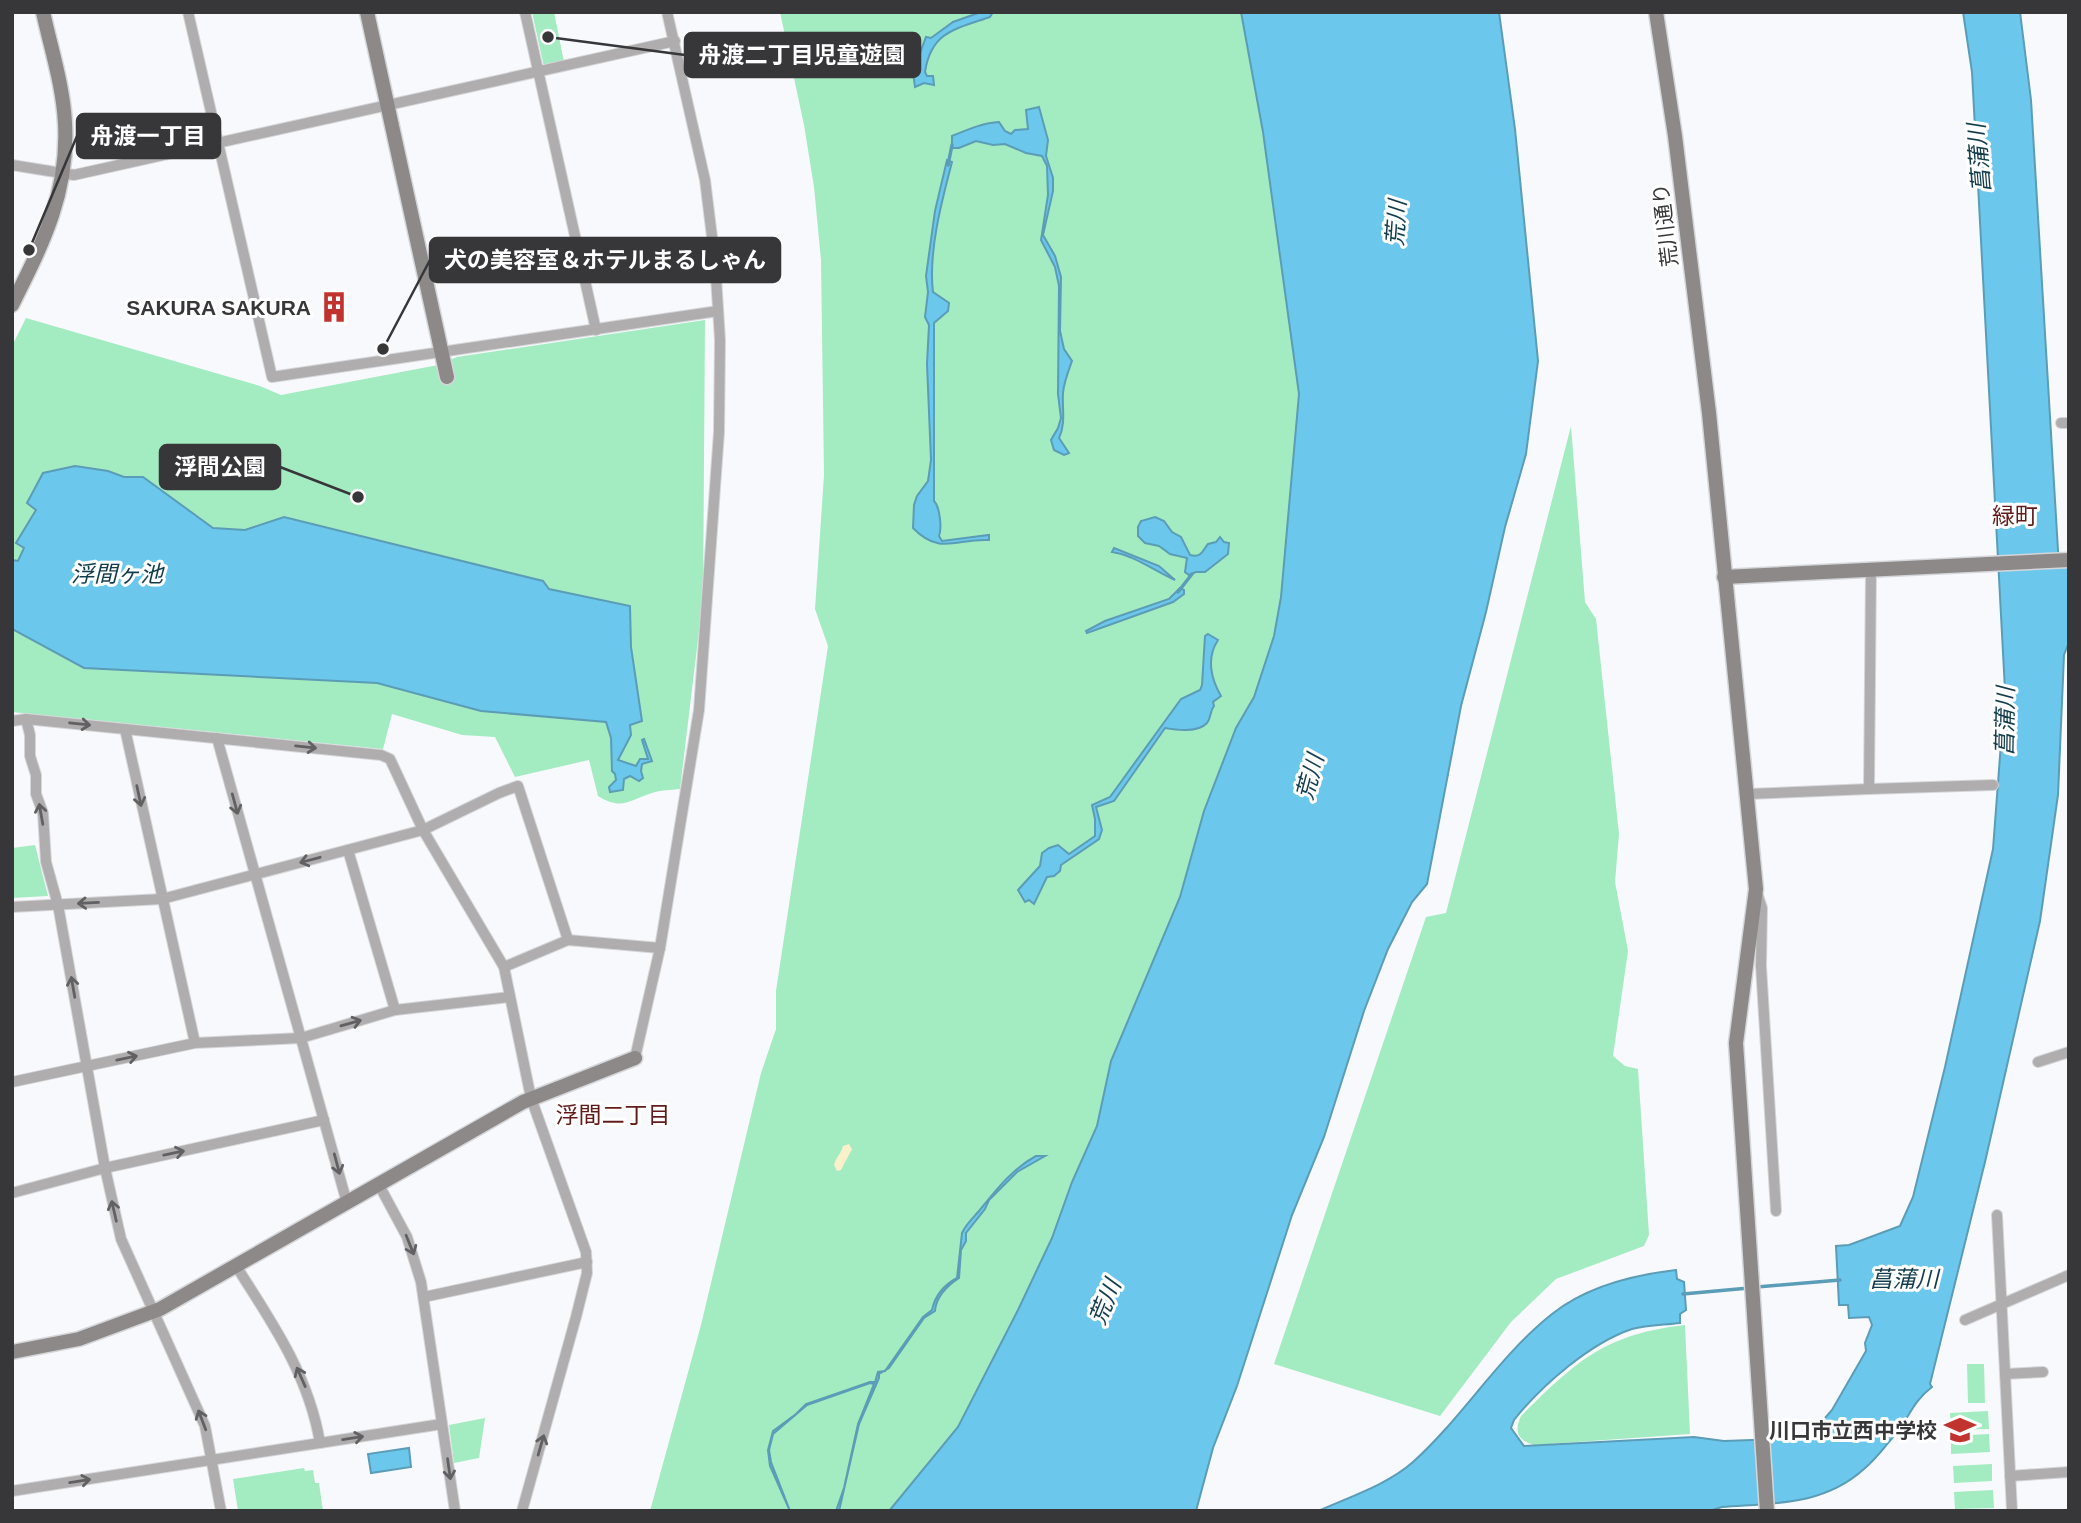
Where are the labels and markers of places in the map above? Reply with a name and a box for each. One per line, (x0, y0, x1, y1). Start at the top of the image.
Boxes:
callout: 舟渡二丁目児童遊園 (685, 33, 920, 77)
callout: 舟渡一丁目 (77, 114, 220, 158)
callout: 犬の美容室＆ホテルまるしゃん (430, 238, 780, 282)
building icon: SAKURA SAKURA (317, 290, 351, 324)
place label: SAKURA SAKURA (126, 296, 311, 319)
callout: 浮間公園 (160, 445, 280, 489)
school or university icon: 川口市立西中学校 (1943, 1413, 1977, 1447)
place label: 川口市立西中学校 (1769, 1419, 1937, 1442)

